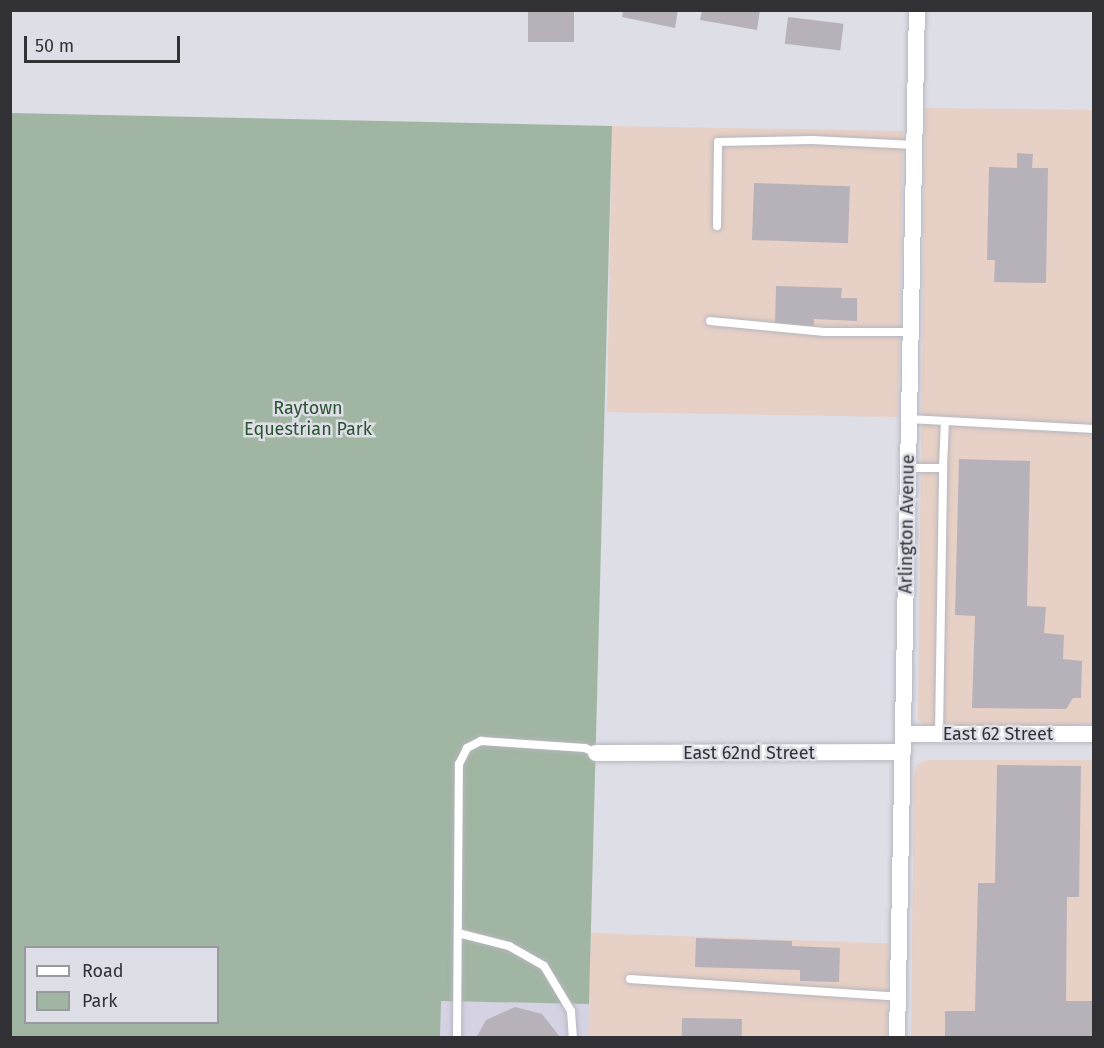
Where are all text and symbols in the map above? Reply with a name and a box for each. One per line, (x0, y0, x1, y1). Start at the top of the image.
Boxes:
scale bar (27, 24, 183, 62)
text: 50 m (35, 35, 74, 57)
park label: Raytown Equestrian Park (244, 398, 372, 440)
street label: Arlington Avenue (895, 454, 919, 594)
street label: East 62 Street (943, 723, 1053, 745)
street label: East 62nd Street (683, 742, 815, 764)
legend (24, 946, 219, 1024)
text: Road (82, 960, 124, 982)
text: Park (82, 990, 117, 1012)

